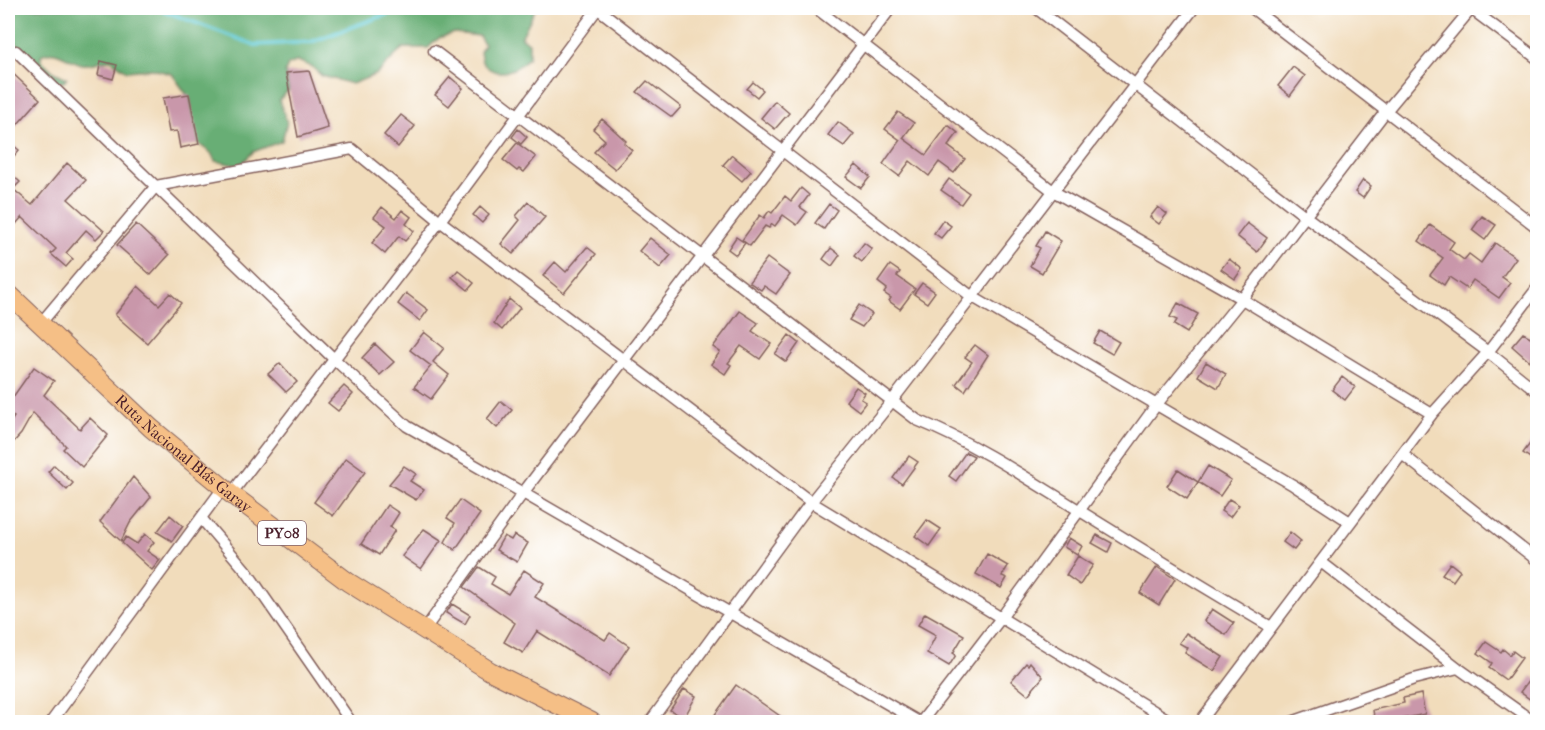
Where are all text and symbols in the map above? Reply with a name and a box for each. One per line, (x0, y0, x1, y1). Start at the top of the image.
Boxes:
street label: Ruta Nacional Blás Garay (112, 390, 256, 516)
road number: PY08 (258, 521, 306, 545)

